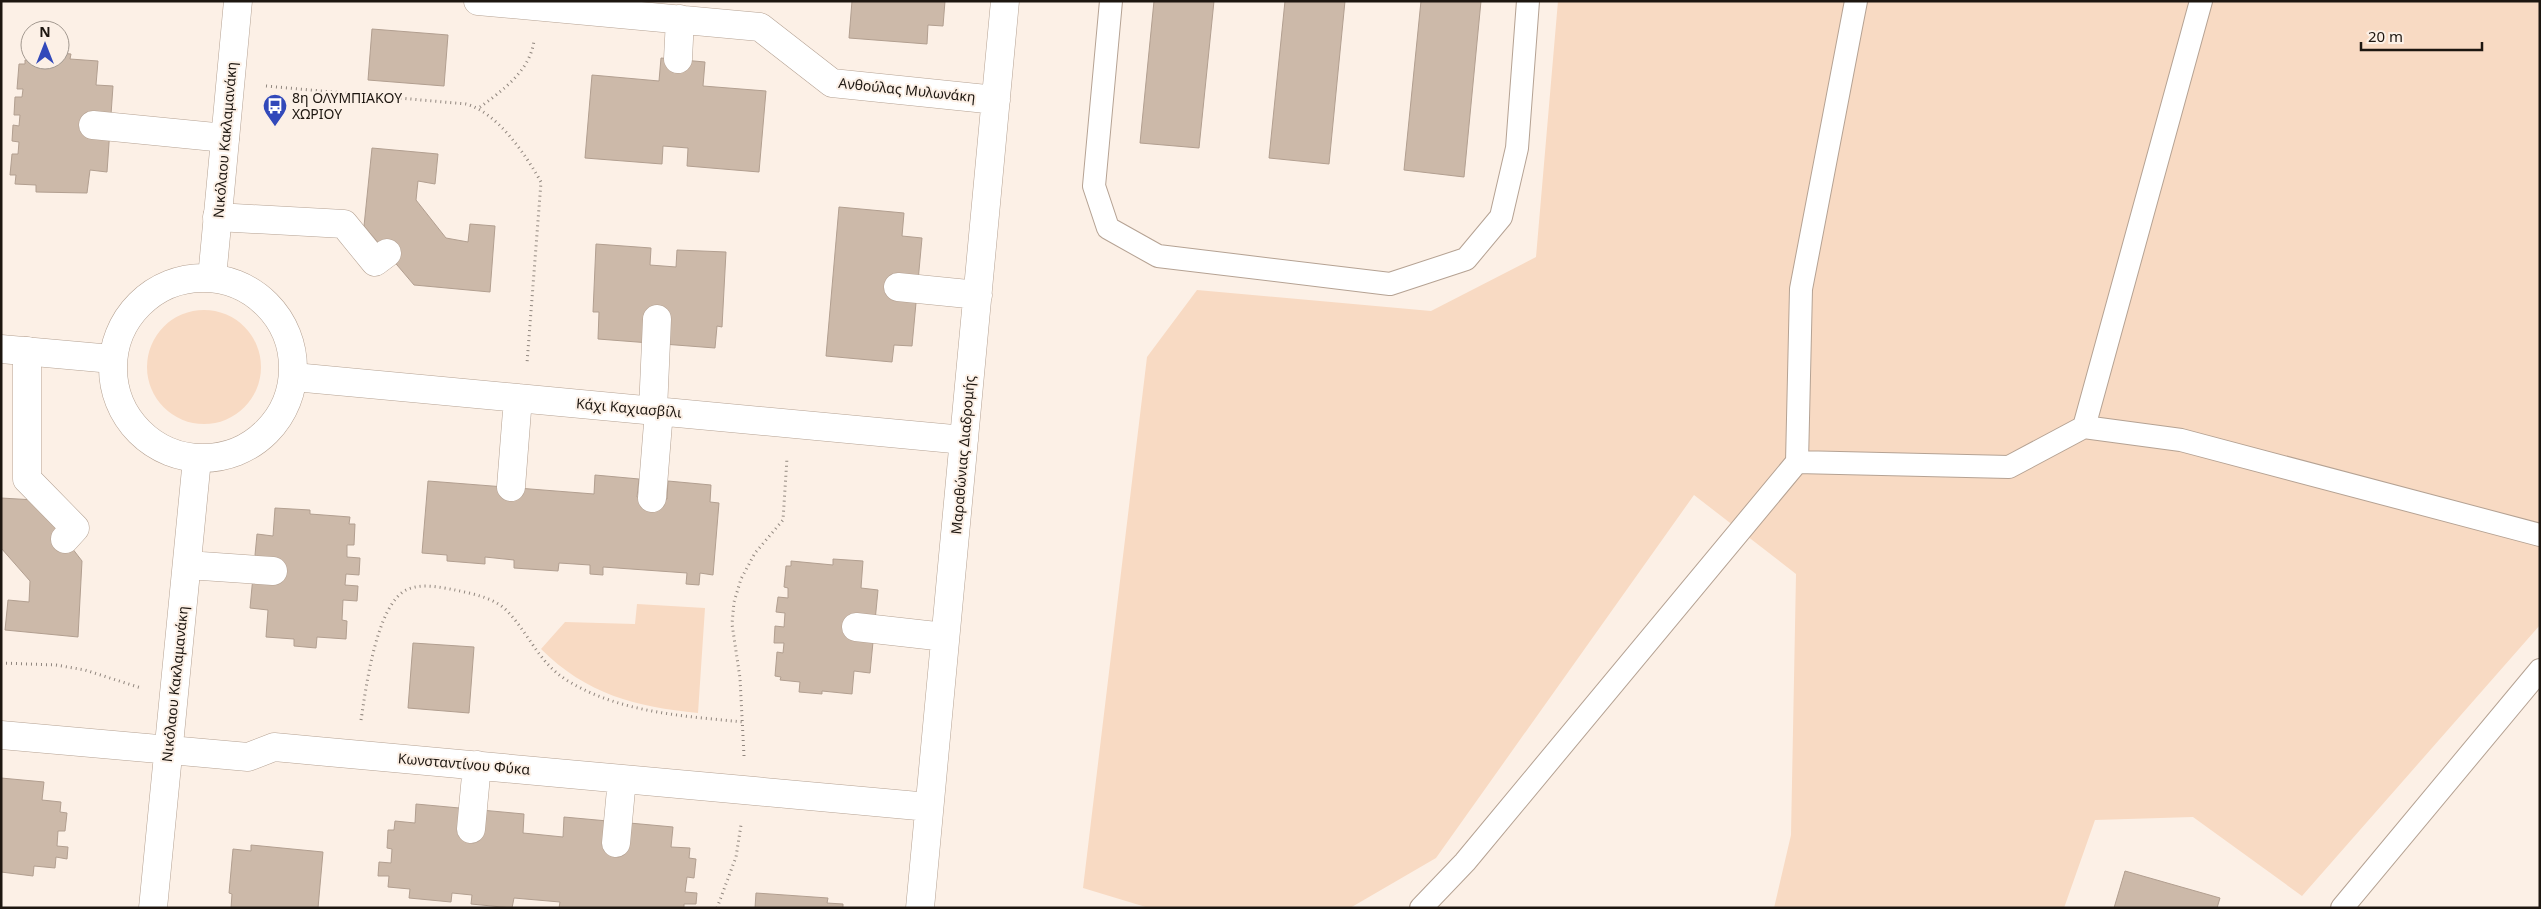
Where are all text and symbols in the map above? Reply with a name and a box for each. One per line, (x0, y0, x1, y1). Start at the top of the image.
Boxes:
north arrow (20, 20, 70, 70)
scale bar (2361, 20, 2482, 52)
text: N (39, 22, 51, 41)
text: 20 m (2368, 26, 2403, 46)
street label: Νικόλαου Κακλαμανάκη (208, 61, 241, 219)
street label: Ανθούλας Μυλωνάκη (838, 73, 976, 106)
place label: 8η ΟΛΥΜΠΙΑΚΟΥ ΧΩΡΙΟΥ (292, 88, 402, 123)
bus stop icon: 8η ΟΛΥΜΠΙΑΚΟΥ ΧΩΡΙΟΥ (262, 93, 288, 127)
street label: Μαραθώνιας Διαδρομής (946, 375, 979, 535)
street label: Κάχι Καχιασβίλι (575, 393, 683, 422)
street label: Νικόλαου Κακλαμανάκη (157, 605, 192, 763)
street label: Κωνσταντίνου Φύκα (397, 748, 531, 779)

